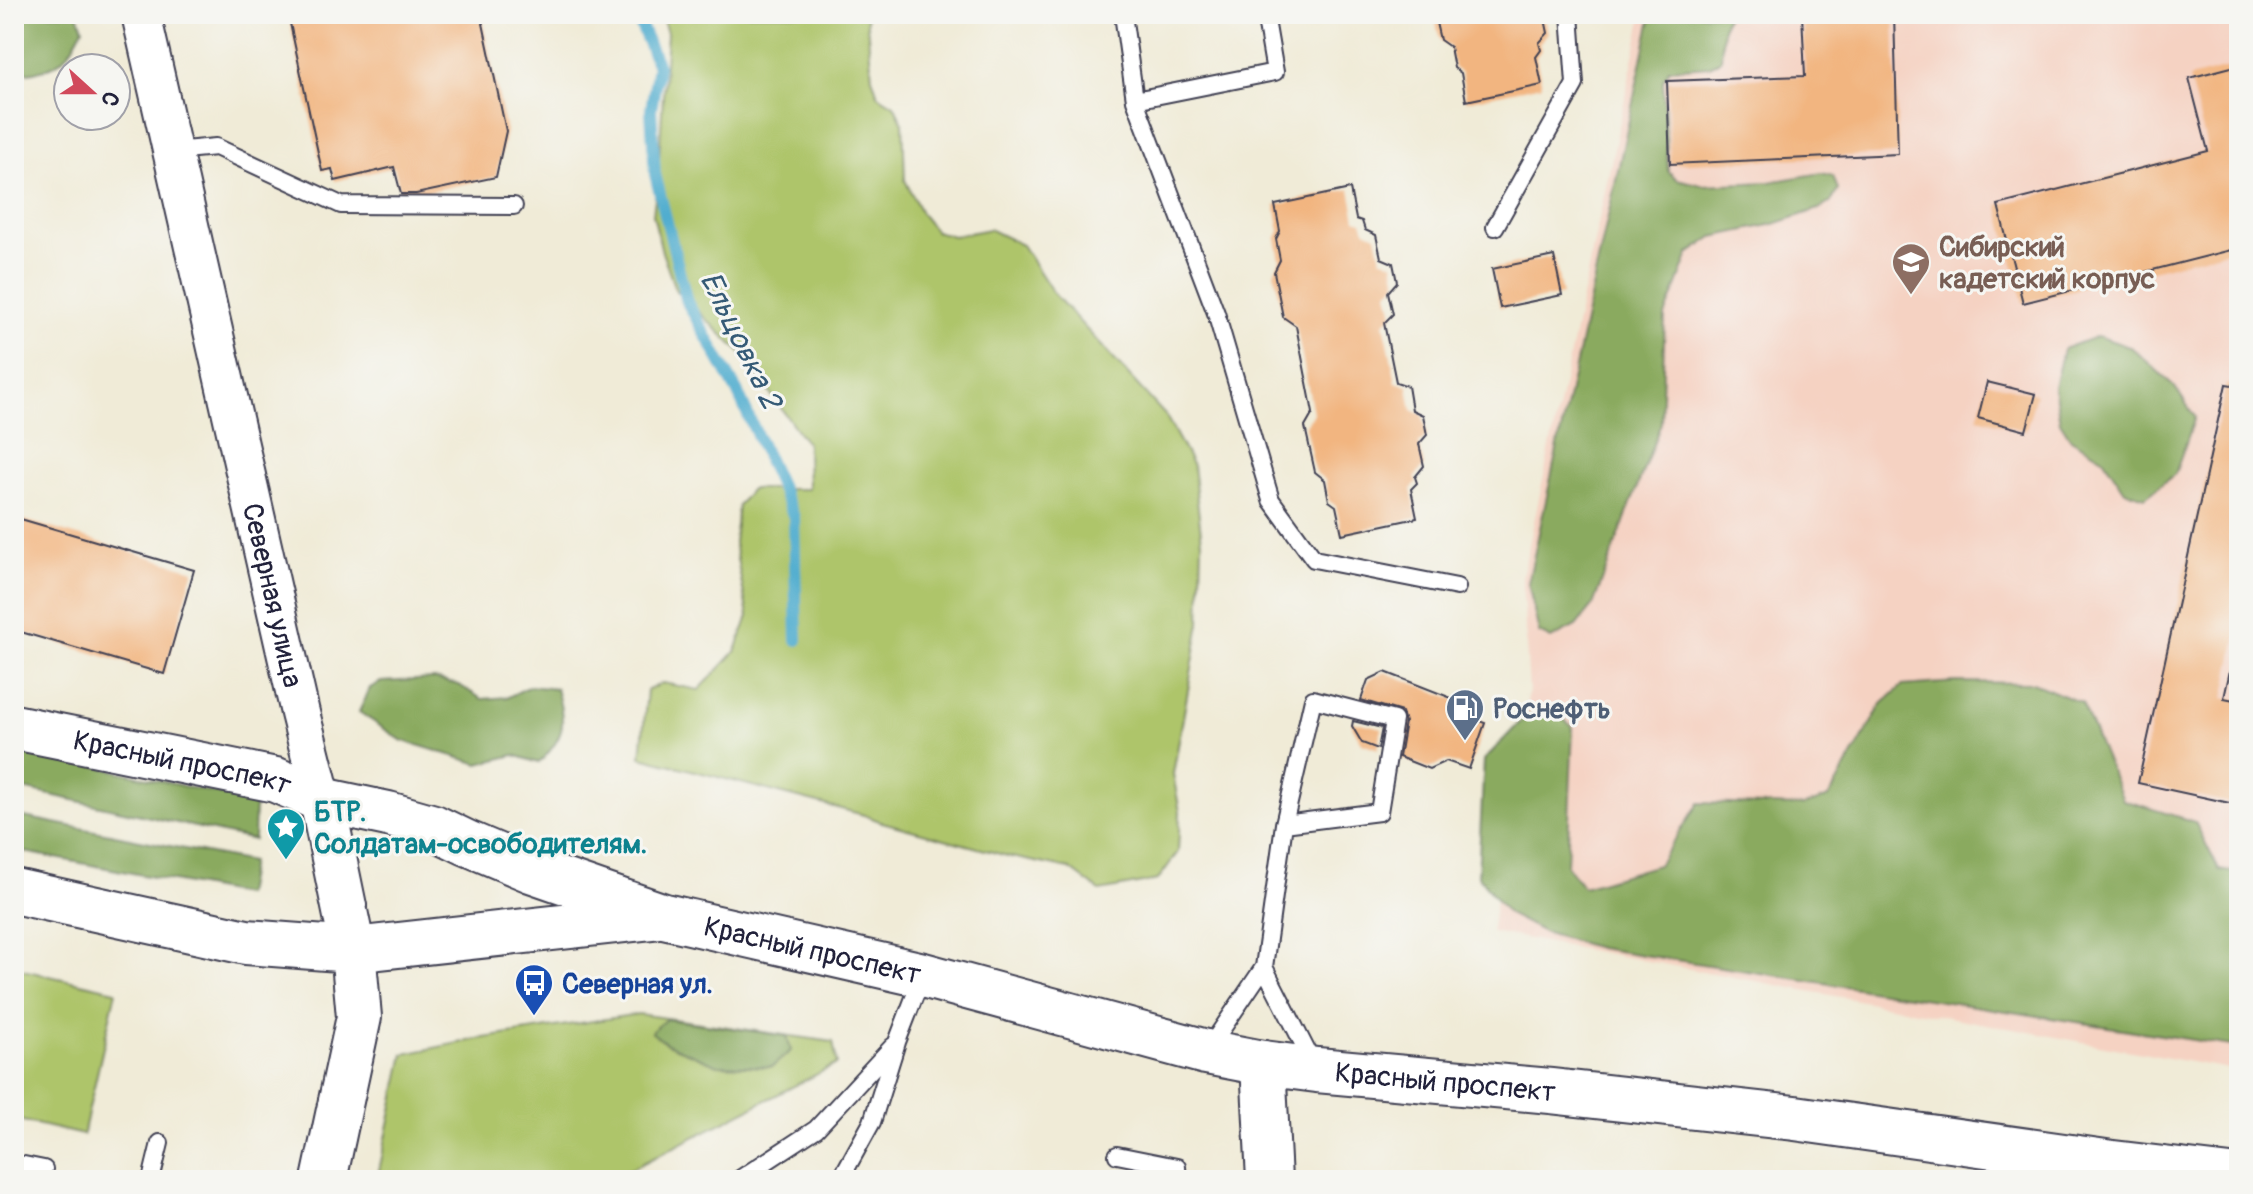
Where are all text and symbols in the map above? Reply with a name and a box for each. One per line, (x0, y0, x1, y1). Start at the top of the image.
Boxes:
north arrow (52, 52, 132, 132)
text: С (94, 87, 125, 111)
place label: Сибирский кадетский корпус (1939, 230, 2155, 297)
school or university icon: Сибирский кадетский корпус (1890, 241, 1932, 296)
water label: Ельцовка 2 (692, 266, 790, 417)
street label: Северная улица (234, 500, 310, 691)
fuel station icon: Роснефть (1444, 687, 1486, 742)
place label: Роснефть (1493, 692, 1611, 727)
street label: Красный проспект (70, 723, 297, 804)
place label: БТР. Солдатам-освободителям. (314, 795, 647, 862)
place icon: БТР. Солдатам-освободителям. (265, 806, 307, 861)
street label: Красный проспект (700, 910, 924, 993)
bus stop icon: Северная ул. (513, 962, 555, 1017)
place label: Северная ул. (562, 967, 713, 1002)
street label: Красный проспект (1333, 1056, 1557, 1110)

